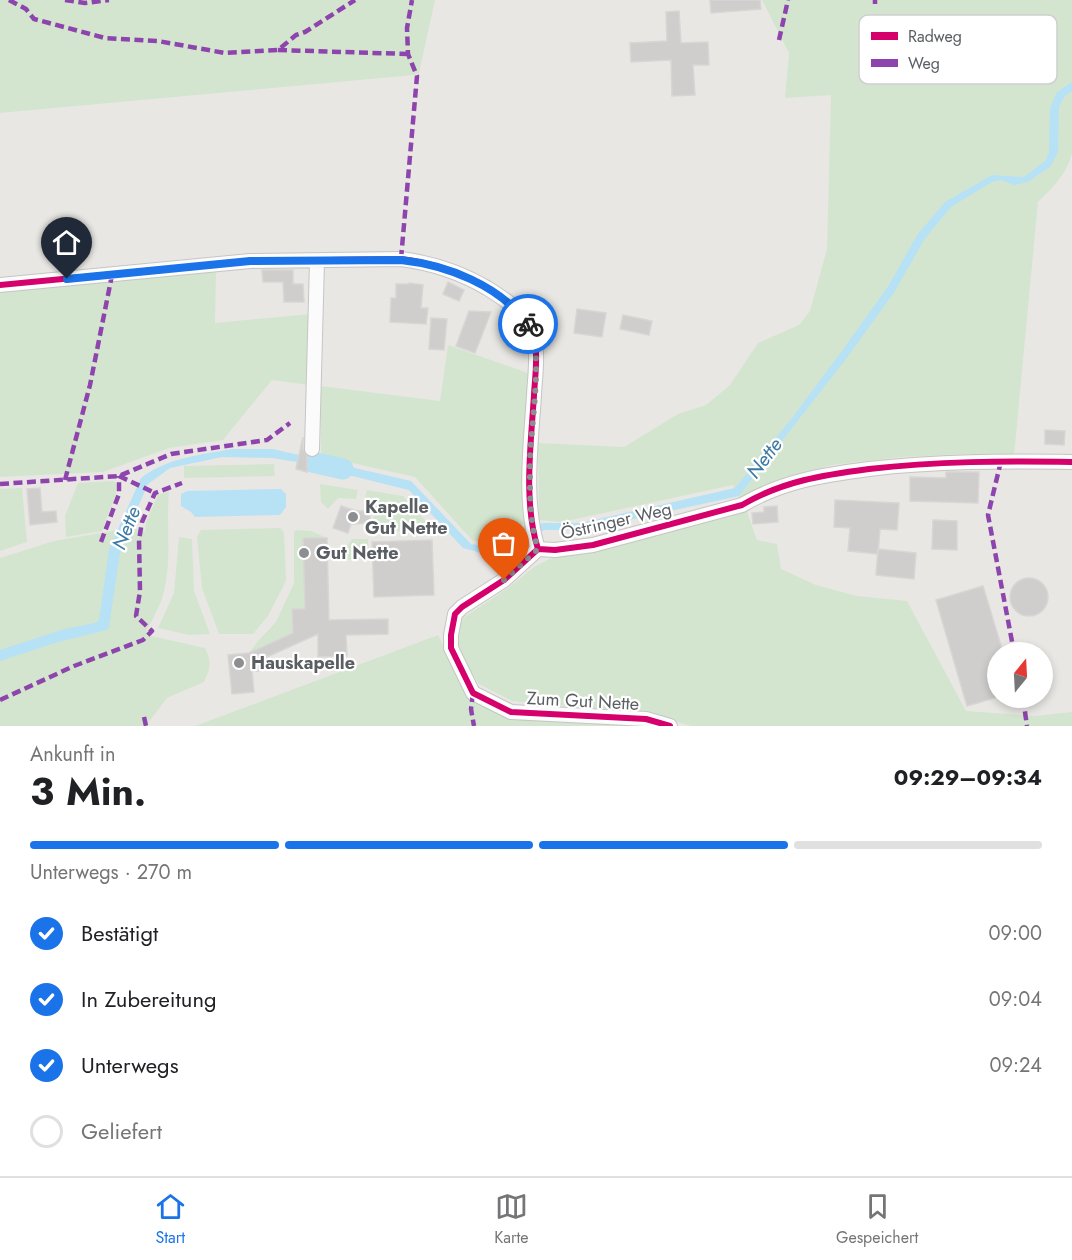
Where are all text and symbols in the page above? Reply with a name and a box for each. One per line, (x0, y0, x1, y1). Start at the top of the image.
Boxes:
legend (859, 15, 1057, 84)
text: Radweg (908, 25, 962, 48)
text: Weg (908, 52, 940, 75)
pin (41, 217, 92, 279)
icon: home (50, 226, 83, 259)
courier (498, 294, 558, 354)
icon: bike (512, 308, 545, 341)
water label: Nette (739, 432, 789, 485)
place label: Kapelle Gut Nette (365, 494, 448, 541)
street label: Östringer Weg (558, 496, 674, 546)
water label: Nette (105, 502, 148, 554)
marker: Kapelle Gut Nette (346, 510, 360, 524)
pin (478, 518, 529, 580)
icon: bag (487, 527, 520, 560)
place label: Gut Nette (316, 540, 399, 566)
marker: Gut Nette (297, 546, 311, 560)
north arrow (987, 642, 1053, 708)
map controls (987, 642, 1053, 708)
place label: Hauskapelle (251, 650, 355, 676)
marker: Hauskapelle (232, 656, 246, 670)
street label: Zum Gut Nette (526, 685, 640, 717)
text: Ankunft in (30, 740, 116, 769)
text: 09:29–09:34 (894, 761, 1042, 793)
text: 3 Min. (30, 763, 146, 820)
text: Unterwegs · 270 m (30, 858, 192, 887)
icon: check (30, 917, 63, 950)
text: Bestätigt (81, 917, 158, 949)
text: 09:00 (988, 919, 1042, 948)
icon: check (30, 983, 63, 1016)
text: In Zubereitung (81, 983, 216, 1015)
text: 09:04 (989, 985, 1042, 1014)
icon: check (30, 1049, 63, 1082)
text: Unterwegs (81, 1049, 179, 1081)
text: 09:24 (989, 1051, 1042, 1080)
text: Geliefert (81, 1115, 162, 1147)
tab: Start (154, 1190, 187, 1249)
tab: Karte (494, 1190, 529, 1249)
tab: Gespeichert (836, 1190, 918, 1249)

